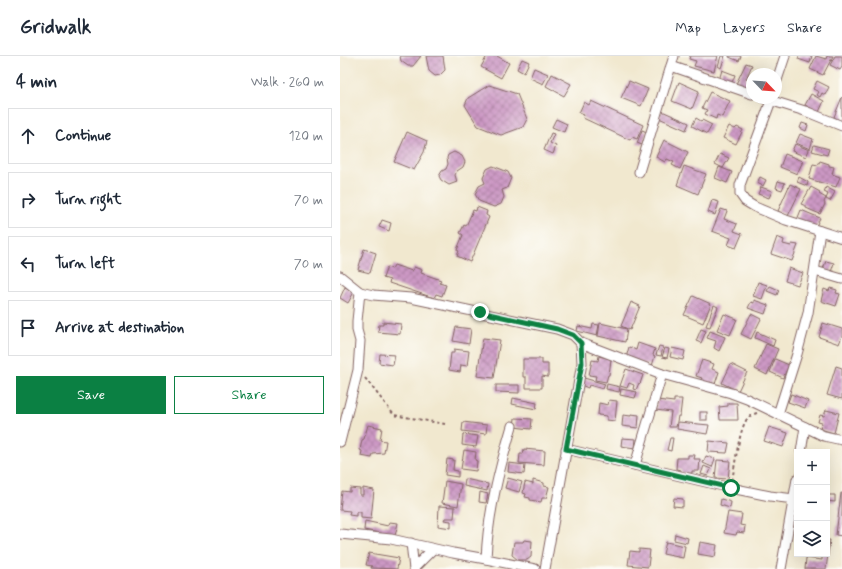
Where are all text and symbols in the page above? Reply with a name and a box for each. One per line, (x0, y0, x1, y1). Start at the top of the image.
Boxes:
text: Gridwalk (20, 15, 91, 40)
text: Map (675, 19, 701, 37)
text: Layers (723, 19, 765, 37)
text: Share (787, 19, 822, 37)
north arrow (746, 68, 782, 104)
text: 4 min (16, 71, 57, 93)
text: Walk · 260 m (251, 74, 324, 91)
icon: ahead (17, 125, 39, 147)
text: Continue (55, 126, 111, 146)
text: 120 m (289, 128, 323, 145)
icon: right (17, 189, 39, 211)
text: Turn right (55, 190, 122, 210)
text: 70 m (294, 192, 323, 209)
icon: left (17, 253, 39, 275)
text: Turn left (55, 254, 115, 274)
text: 70 m (294, 256, 323, 273)
route end (471, 303, 489, 321)
icon: arrive (17, 317, 39, 339)
text: Arrive at destination (55, 318, 184, 338)
button: Save (16, 376, 166, 414)
button: Share (174, 376, 324, 414)
map controls (794, 449, 830, 557)
button: + (794, 449, 830, 485)
route start (722, 479, 740, 497)
button: − (794, 485, 830, 521)
button: layers (794, 521, 830, 557)

